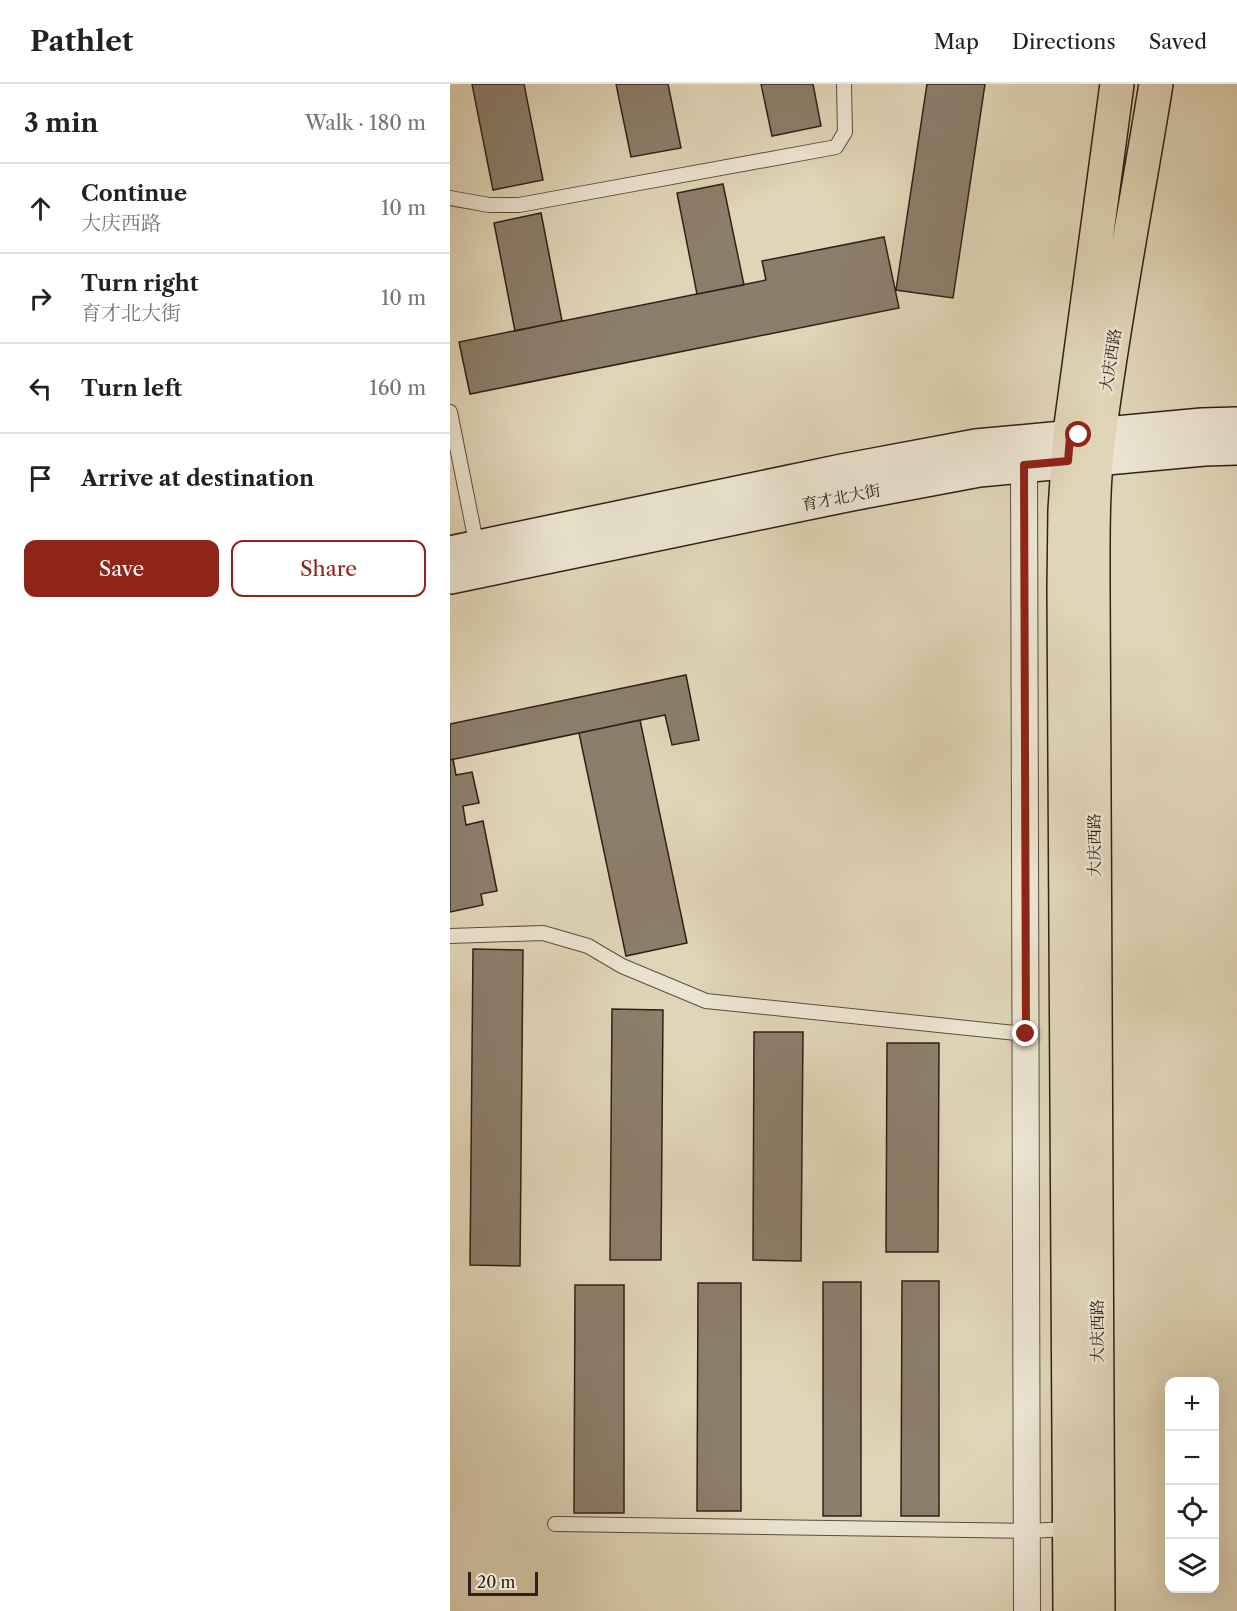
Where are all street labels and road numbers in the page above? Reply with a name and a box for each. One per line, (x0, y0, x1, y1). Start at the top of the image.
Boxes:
street label: 大庆西路 (1095, 327, 1125, 393)
street label: 育才北大街 (800, 480, 882, 514)
street label: 大庆西路 (1084, 813, 1104, 877)
street label: 大庆西路 (1087, 1299, 1107, 1363)

